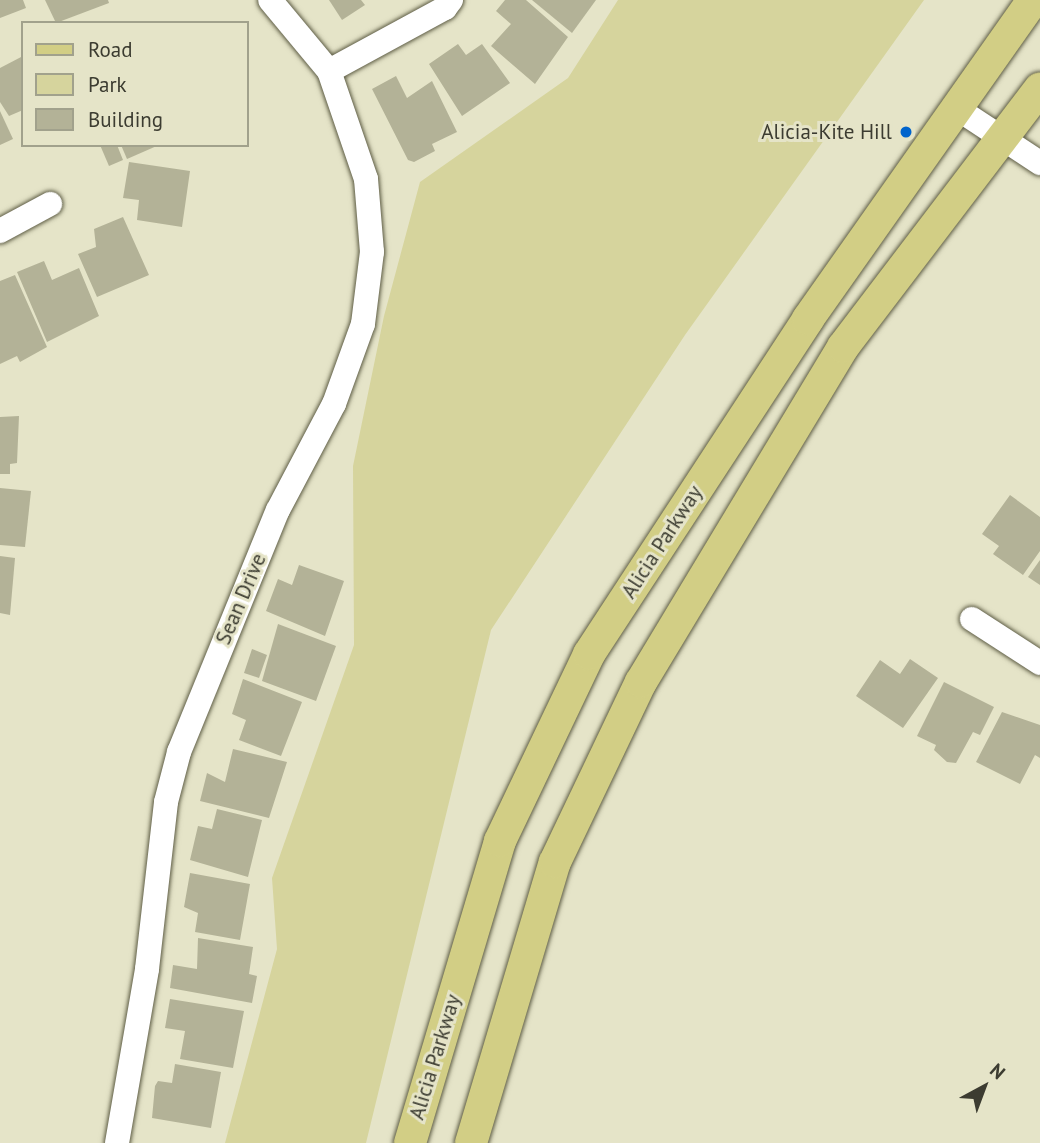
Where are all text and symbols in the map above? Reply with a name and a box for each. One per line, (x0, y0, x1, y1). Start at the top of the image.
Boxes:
legend (21, 21, 248, 147)
text: Road (88, 36, 132, 63)
text: Park (88, 71, 127, 98)
text: Building (88, 106, 163, 133)
place label: Alicia-Kite Hill (761, 119, 892, 145)
marker: Alicia-Kite Hill (898, 124, 914, 140)
street label: Alicia Parkway (616, 481, 708, 603)
street label: Sean Drive (211, 550, 271, 648)
street label: Alicia Parkway (404, 991, 466, 1123)
north arrow (949, 1052, 1019, 1122)
text: N (985, 1058, 1010, 1084)

